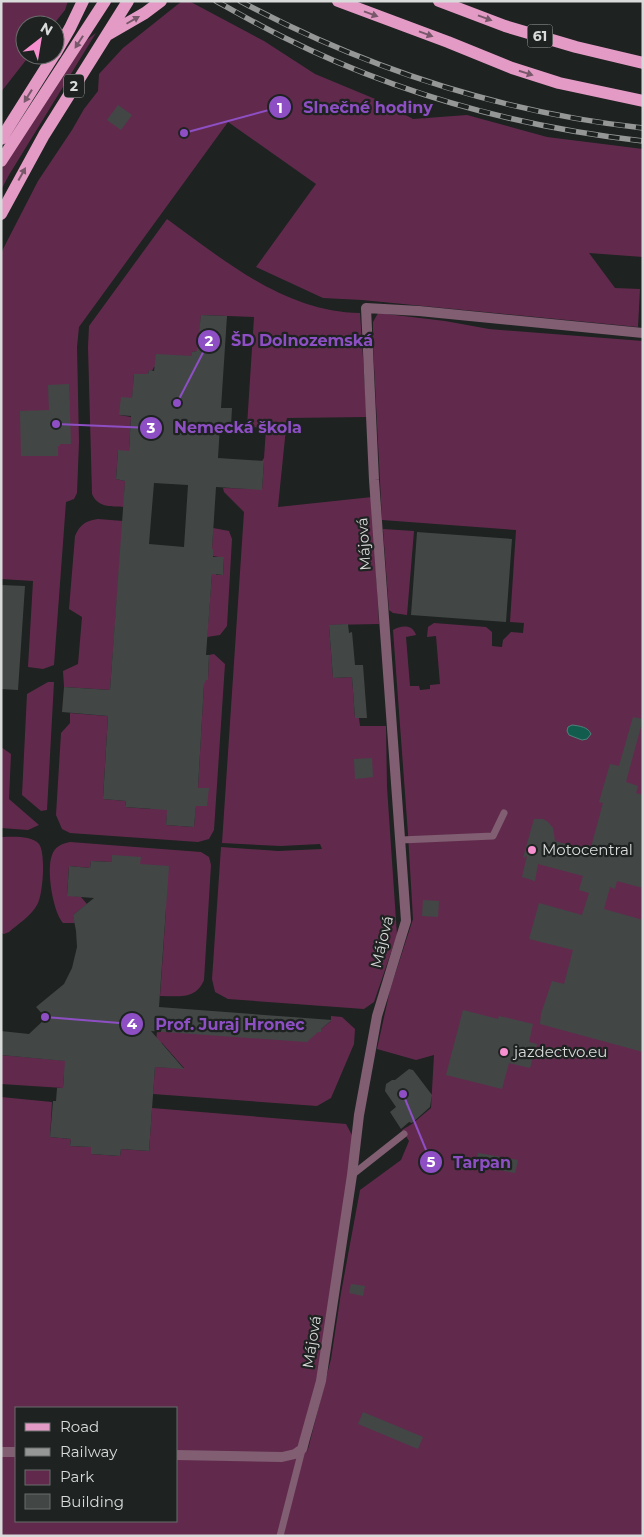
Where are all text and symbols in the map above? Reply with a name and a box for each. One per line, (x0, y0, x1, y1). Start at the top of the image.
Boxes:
one-way arrow (364, 10, 378, 18)
one-way arrow (478, 14, 493, 22)
north arrow (15, 15, 65, 65)
one-way arrow (127, 15, 140, 24)
text: N (37, 18, 56, 39)
road number: 61 (528, 24, 552, 48)
one-way arrow (419, 30, 434, 38)
one-way arrow (74, 36, 83, 49)
one-way arrow (519, 69, 534, 77)
road number: 2 (64, 74, 84, 98)
one-way arrow (24, 90, 33, 103)
callout: Slnečné hodiny (268, 92, 442, 123)
text: 1 (277, 98, 283, 117)
text: Slnečné hodiny (303, 98, 433, 117)
one-way arrow (18, 167, 26, 181)
callout: ŠD Dolnozemská (196, 325, 383, 356)
text: 2 (205, 331, 214, 350)
text: ŠD Dolnozemská (231, 331, 373, 350)
callout: Nemecká škola (139, 412, 311, 443)
text: 3 (146, 418, 156, 437)
text: Nemecká škola (174, 418, 302, 437)
street label: Májová (352, 517, 375, 571)
place label: Motocentral (542, 840, 633, 859)
marker: Motocentral (526, 844, 538, 856)
street label: Májová (366, 914, 397, 970)
callout: Prof. Juraj Hronec (120, 1009, 315, 1040)
text: 4 (127, 1014, 138, 1033)
text: Prof. Juraj Hronec (155, 1015, 305, 1034)
place label: jazdectvo.eu (512, 1042, 607, 1061)
marker: jazdectvo.eu (498, 1046, 510, 1058)
callout: Tarpan (418, 1147, 521, 1178)
text: 5 (427, 1152, 436, 1171)
text: Tarpan (453, 1153, 511, 1172)
street label: Májová (298, 1314, 325, 1370)
legend (15, 1407, 178, 1522)
text: Road (60, 1417, 99, 1436)
text: Railway (60, 1442, 118, 1461)
text: Park (60, 1467, 94, 1486)
text: Building (60, 1492, 124, 1511)

